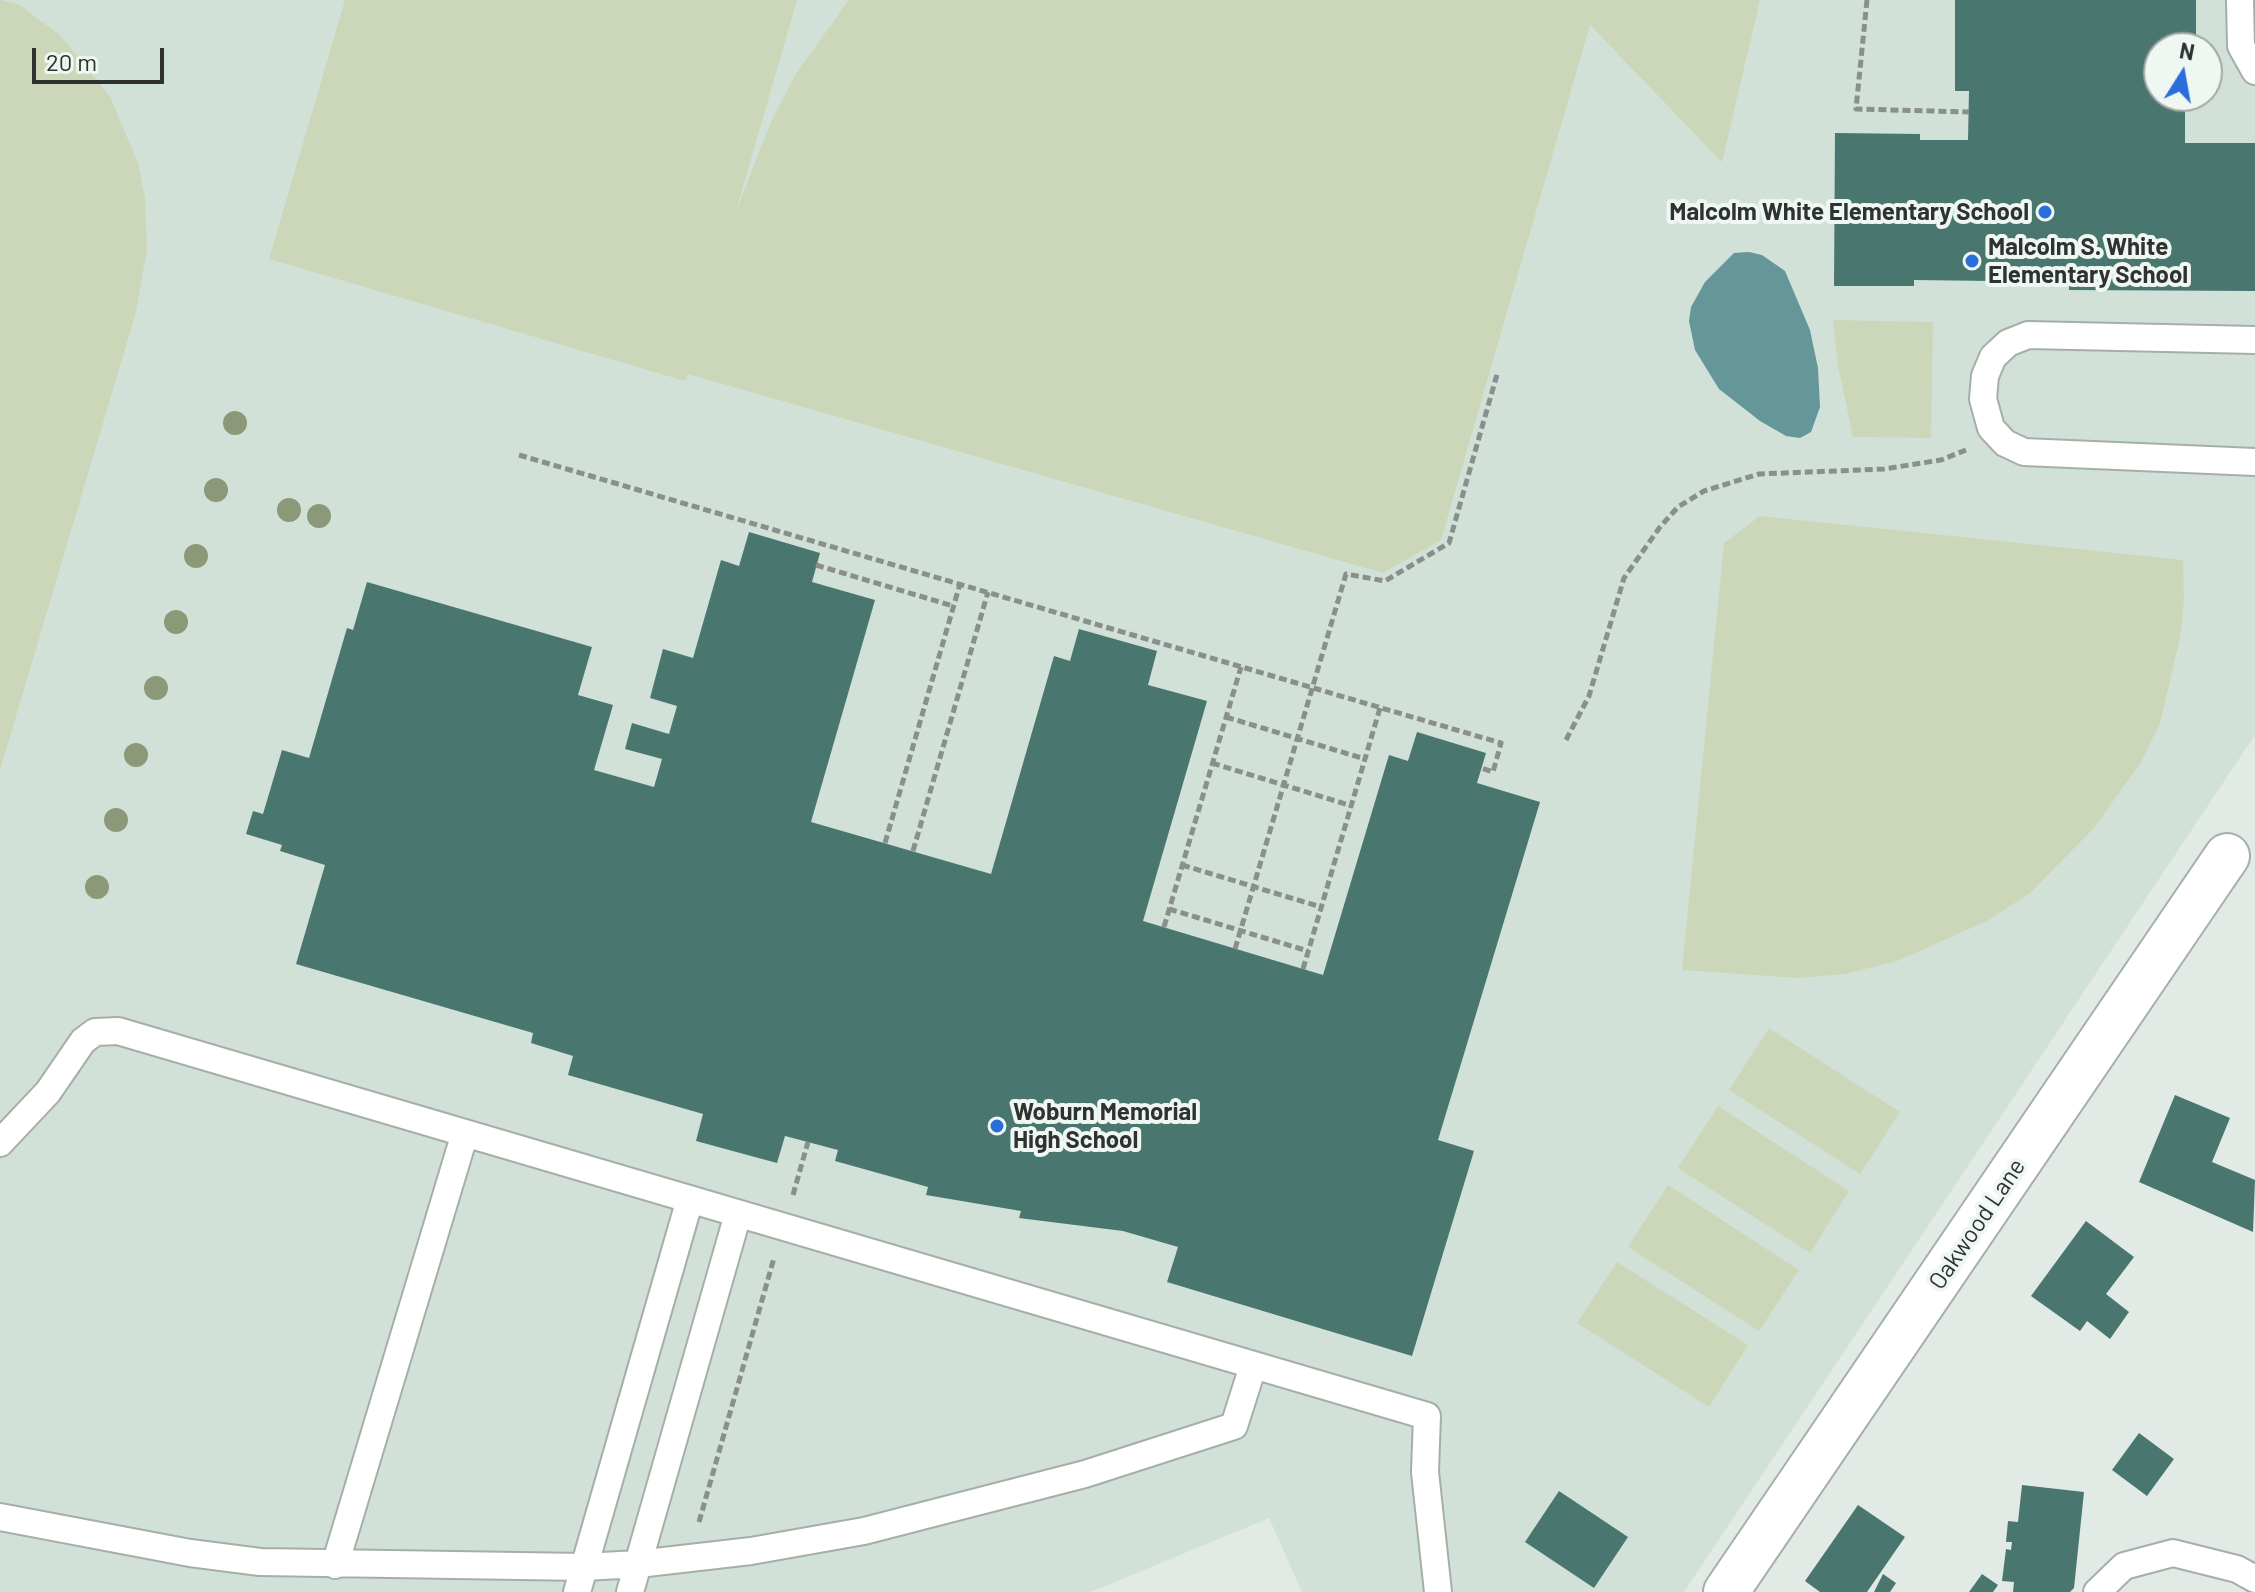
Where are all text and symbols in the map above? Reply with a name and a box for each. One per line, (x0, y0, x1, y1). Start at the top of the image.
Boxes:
scale bar (36, 32, 168, 82)
north arrow (2143, 32, 2223, 112)
text: N (2178, 36, 2197, 65)
text: 20 m (46, 47, 97, 76)
place label: Malcolm White Elementary School (1669, 198, 2029, 226)
marker: Malcolm White Elementary School (2036, 203, 2054, 221)
place label: Malcolm S. White Elementary School (1988, 233, 2188, 289)
marker: Malcolm S. White Elementary School (1963, 252, 1981, 270)
place label: Woburn Memorial High School (1013, 1098, 1197, 1154)
marker: Woburn Memorial High School (988, 1117, 1006, 1135)
street label: Oakwood Lane (1923, 1153, 2031, 1295)

